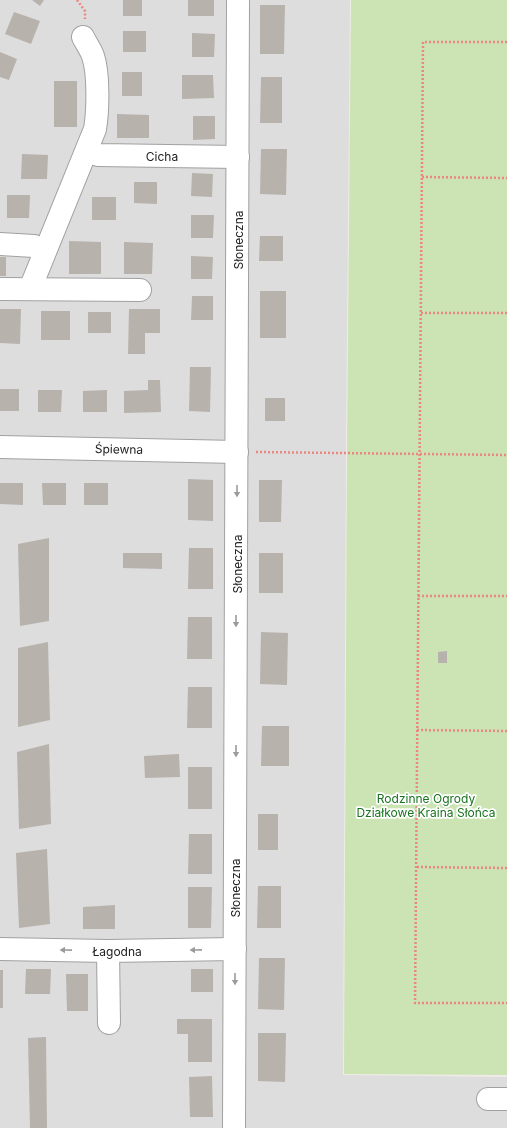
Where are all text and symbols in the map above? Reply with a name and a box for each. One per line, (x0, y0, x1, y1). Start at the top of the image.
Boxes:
street label: Cicha (146, 149, 178, 164)
street label: Słoneczna (231, 210, 246, 270)
street label: Śpiewna (95, 441, 143, 457)
one-way arrow (234, 485, 240, 498)
street label: Słoneczna (230, 534, 245, 594)
one-way arrow (233, 615, 239, 628)
one-way arrow (233, 745, 239, 758)
park label: Rodzinne Ogrody Działkowe Kraina Słońca (356, 791, 496, 820)
street label: Słoneczna (228, 858, 243, 918)
street label: Łagodna (92, 944, 142, 959)
one-way arrow (60, 947, 72, 954)
one-way arrow (189, 947, 202, 953)
one-way arrow (232, 973, 238, 986)

